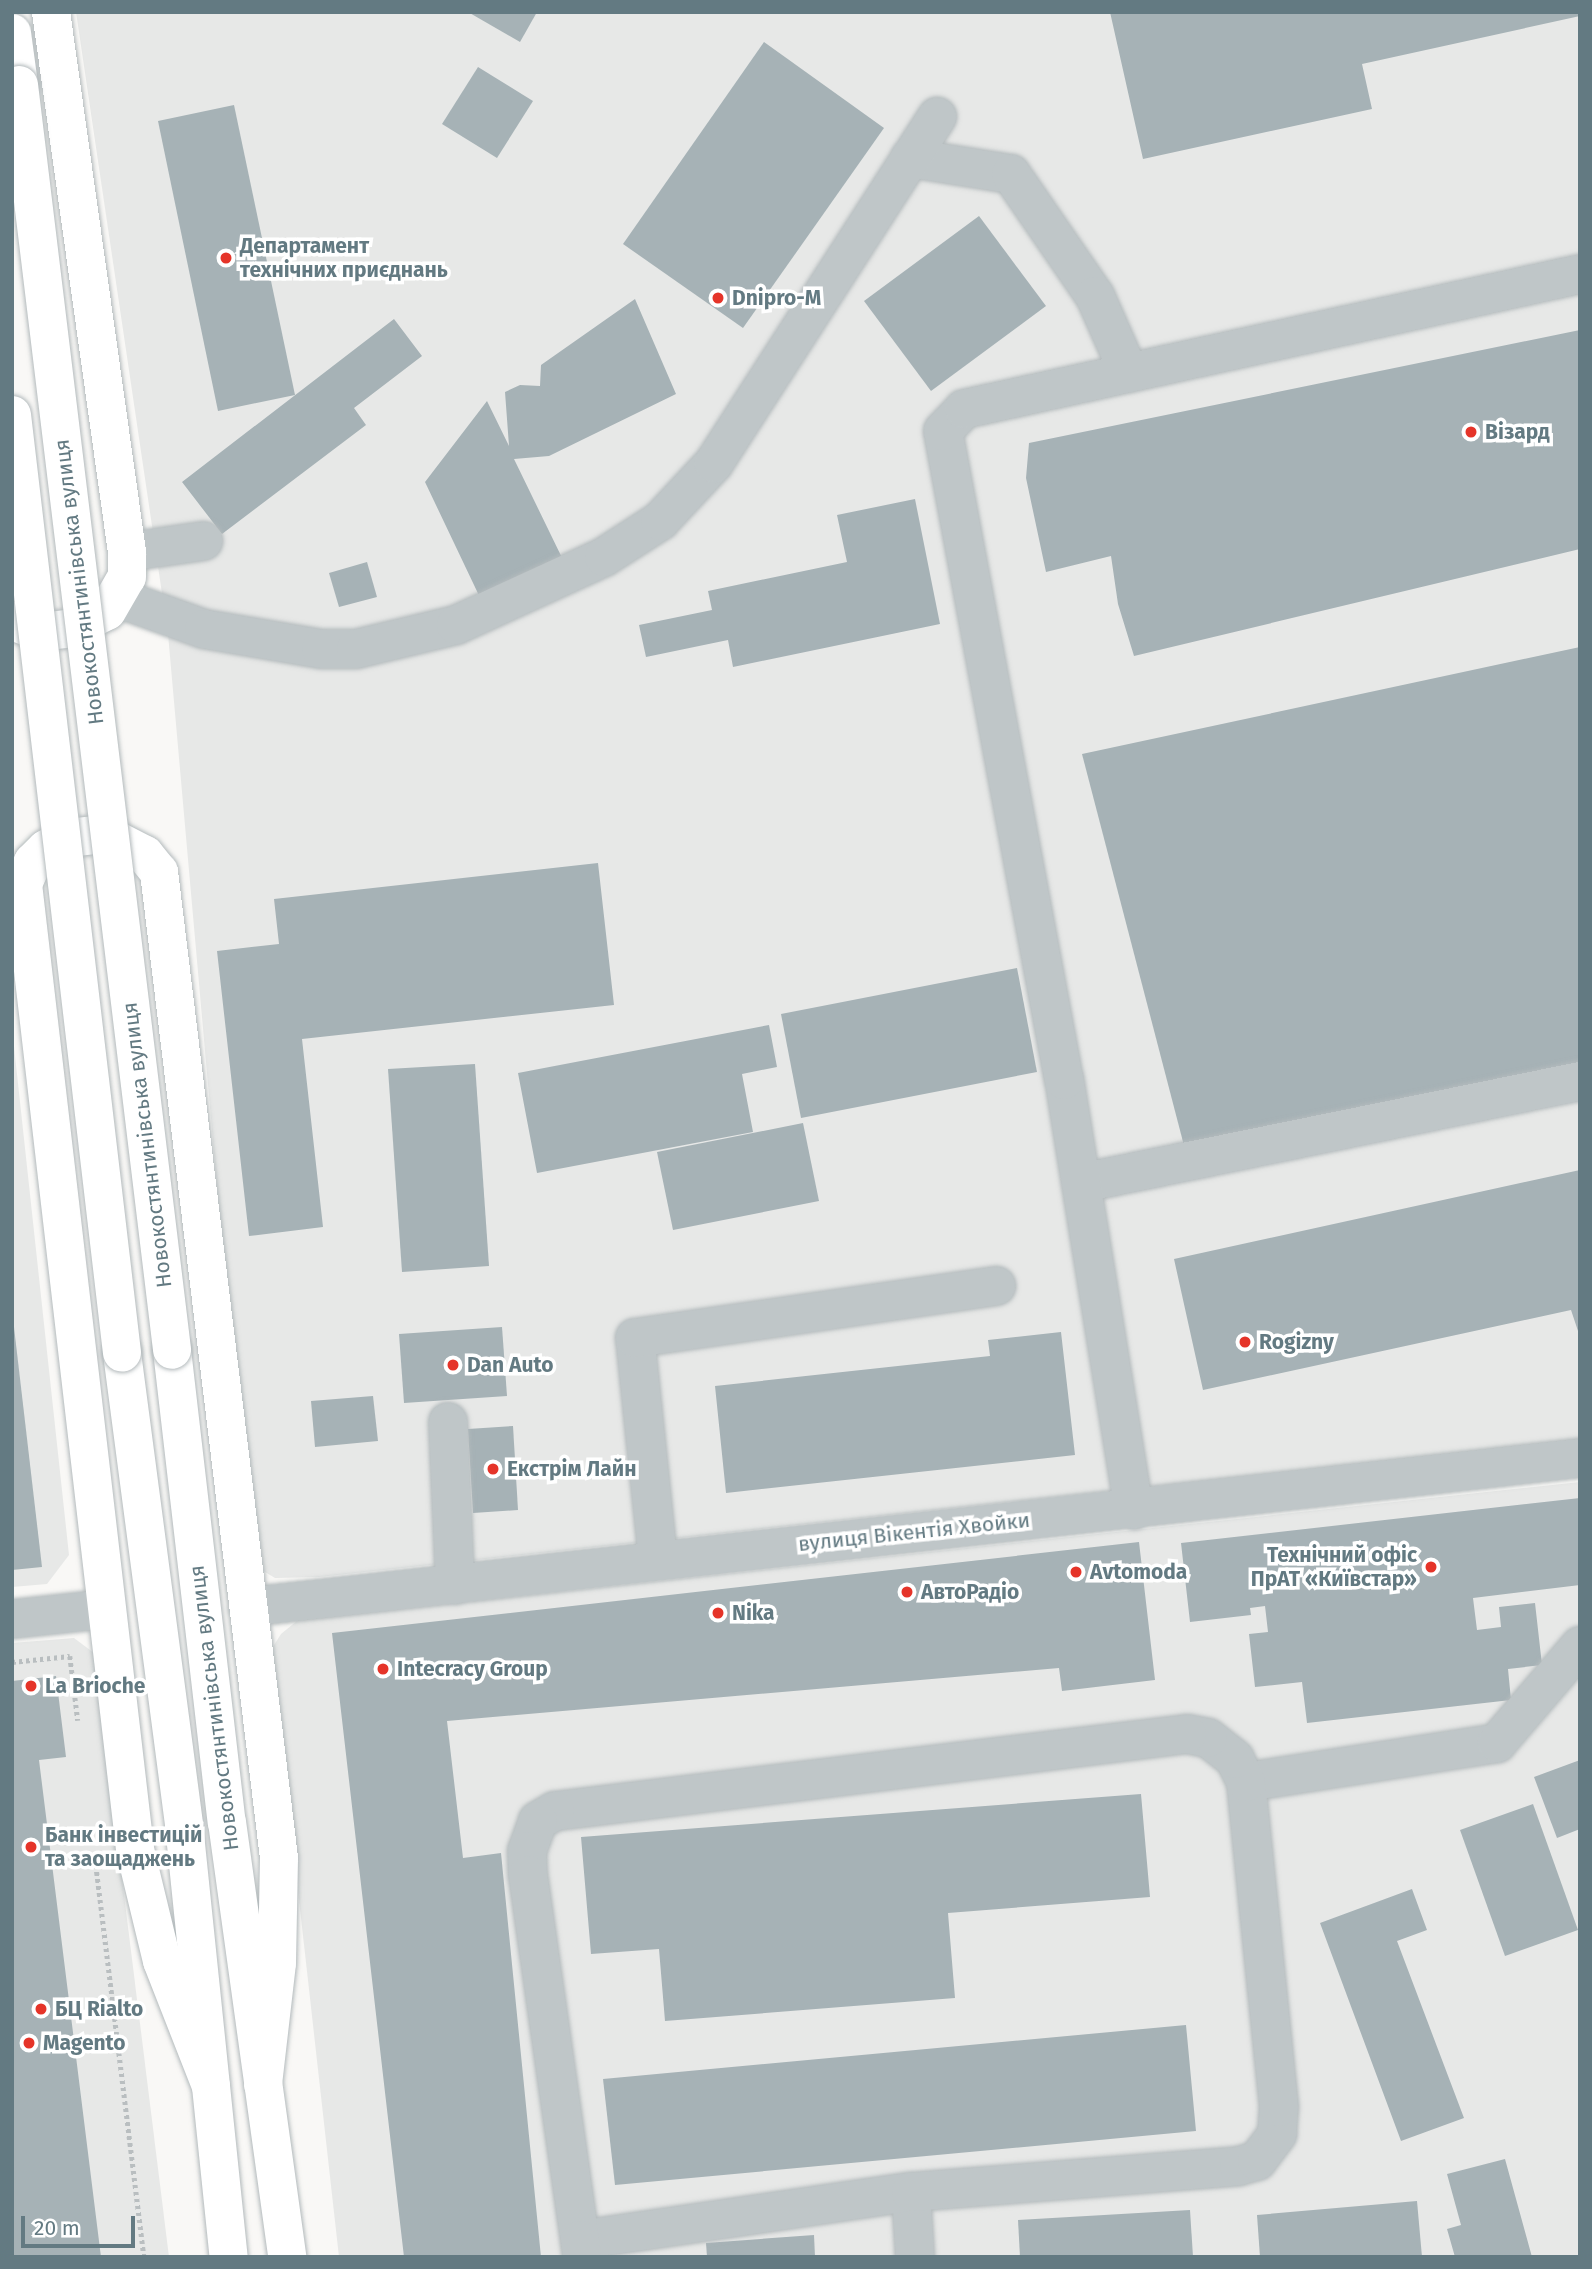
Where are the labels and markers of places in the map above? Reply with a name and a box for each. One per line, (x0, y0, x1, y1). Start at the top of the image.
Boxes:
place label: Департамент технічних приєднань (240, 233, 448, 283)
marker: Департамент технічних приєднань (218, 250, 234, 266)
place label: Dnipro-M (732, 285, 821, 311)
marker: Dnipro-M (710, 290, 726, 306)
place label: Візард (1485, 419, 1550, 445)
marker: Візард (1463, 424, 1479, 440)
place label: Rogizny (1259, 1329, 1334, 1355)
marker: Rogizny (1237, 1334, 1253, 1350)
place label: Dan Auto (467, 1352, 553, 1378)
marker: Dan Auto (445, 1357, 461, 1373)
place label: Екстрім Лайн (507, 1456, 637, 1482)
marker: Екстрім Лайн (485, 1461, 501, 1477)
place label: Технічний офіс ПрАТ «Київстар» (1251, 1542, 1417, 1592)
place label: Avtomoda (1090, 1559, 1187, 1585)
marker: Технічний офіс ПрАТ «Київстар» (1423, 1559, 1439, 1575)
marker: Avtomoda (1068, 1564, 1084, 1580)
place label: АвтоРадіо (921, 1579, 1019, 1605)
marker: АвтоРадіо (899, 1584, 915, 1600)
place label: Nika (732, 1600, 775, 1626)
marker: Nika (710, 1605, 726, 1621)
place label: Intecracy Group (397, 1656, 548, 1682)
marker: Intecracy Group (375, 1661, 391, 1677)
place label: La Brioche (45, 1673, 145, 1699)
marker: La Brioche (23, 1678, 39, 1694)
place label: Банк інвестицій та заощаджень (45, 1822, 202, 1872)
marker: Банк інвестицій та заощаджень (23, 1839, 39, 1855)
place label: БЦ Rialto (55, 1996, 143, 2022)
marker: БЦ Rialto (33, 2001, 49, 2017)
place label: Magento (43, 2030, 126, 2056)
marker: Magento (21, 2035, 37, 2051)

